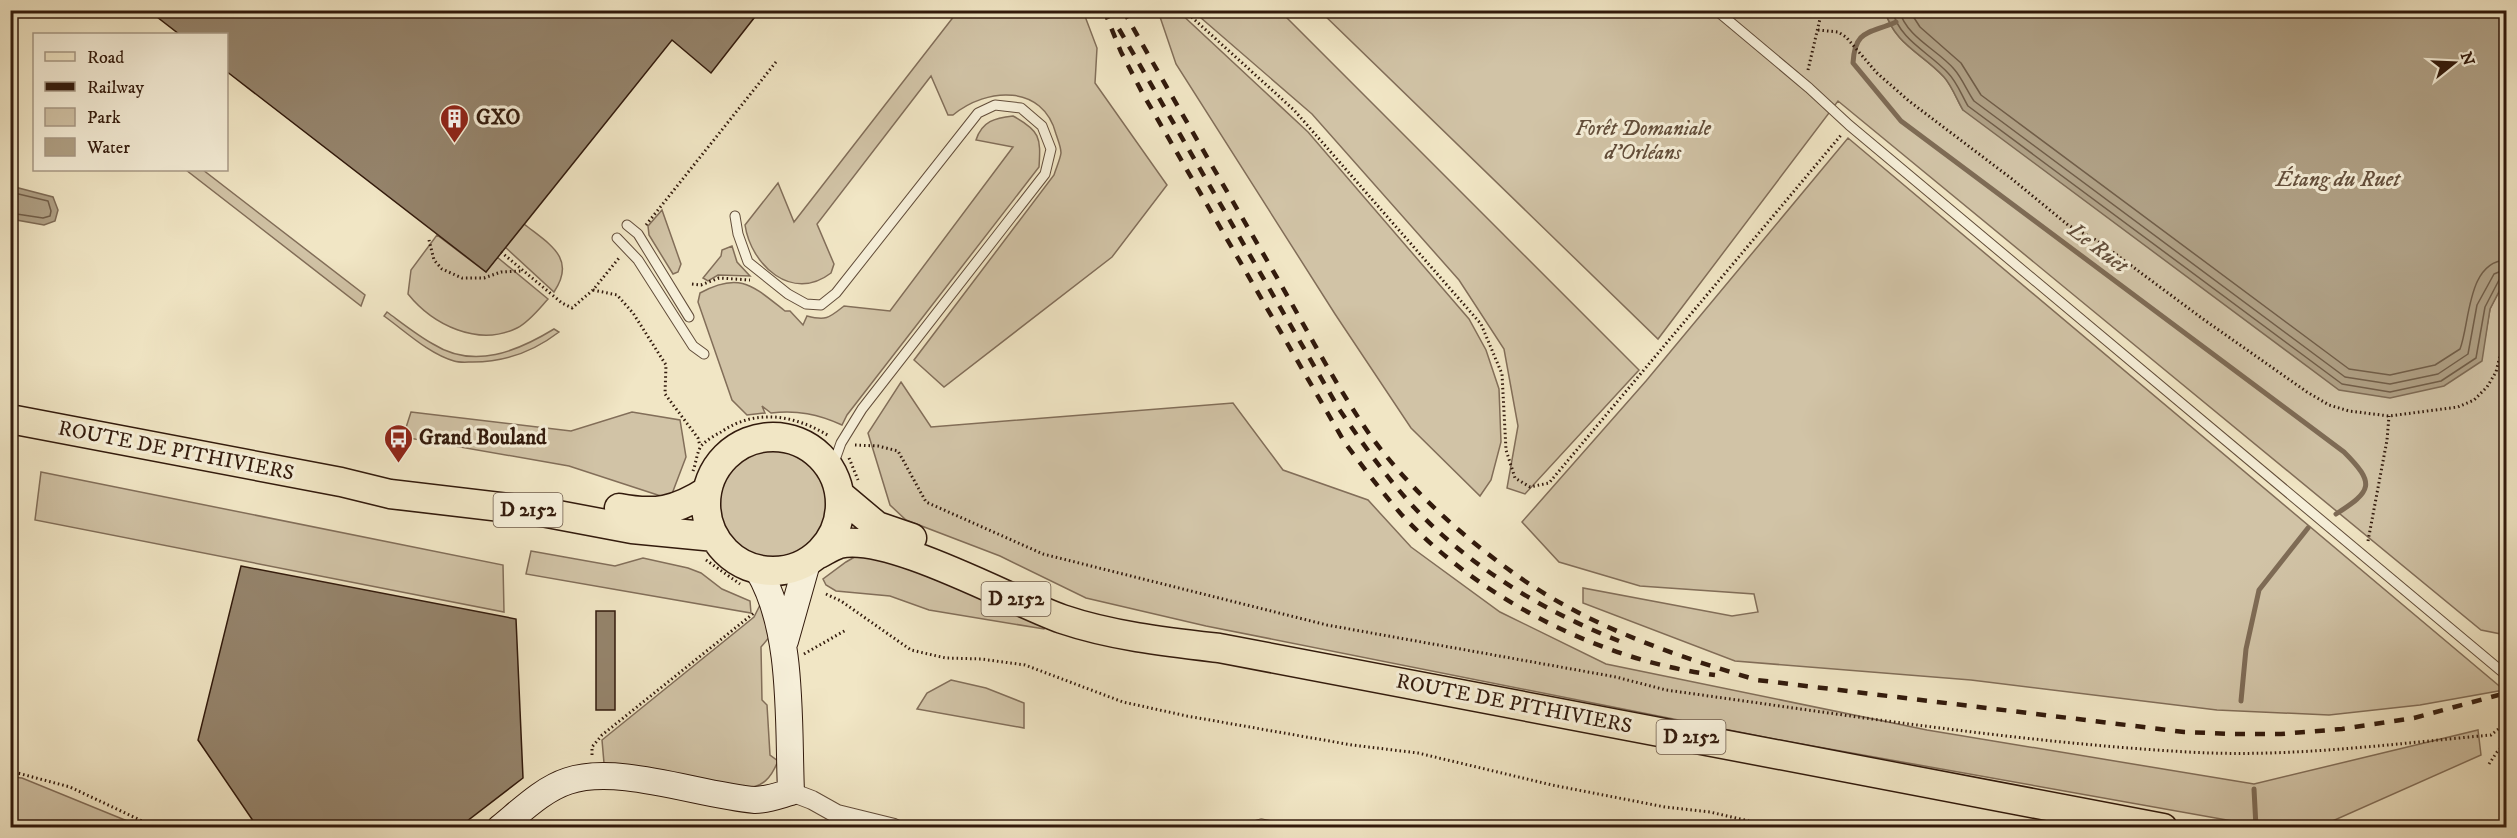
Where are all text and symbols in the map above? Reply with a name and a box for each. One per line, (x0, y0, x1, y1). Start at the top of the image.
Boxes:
legend (33, 33, 228, 171)
north arrow (2424, 33, 2484, 93)
text: Road (87, 47, 124, 69)
text: N (2456, 49, 2479, 68)
text: Railway (87, 77, 145, 99)
building icon: GXO (439, 102, 471, 144)
place label: GXO (476, 105, 521, 131)
text: Park (87, 107, 121, 129)
park label: Forêt Domaniale d'Orléans (1575, 116, 1712, 166)
text: Water (86, 137, 130, 159)
water label: Étang du Ruet (2274, 166, 2401, 193)
water label: Le Ruet (2061, 216, 2134, 280)
street label: ROUTE DE PITHIVIERS (56, 415, 296, 487)
bus stop icon: Grand Bouland (382, 422, 414, 464)
place label: Grand Bouland (419, 425, 547, 451)
road number: D 2152 (494, 493, 562, 527)
road number: D 2152 (982, 582, 1050, 616)
street label: ROUTE DE PITHIVIERS (1394, 668, 1634, 740)
road number: D 2152 (1656, 720, 1726, 754)

